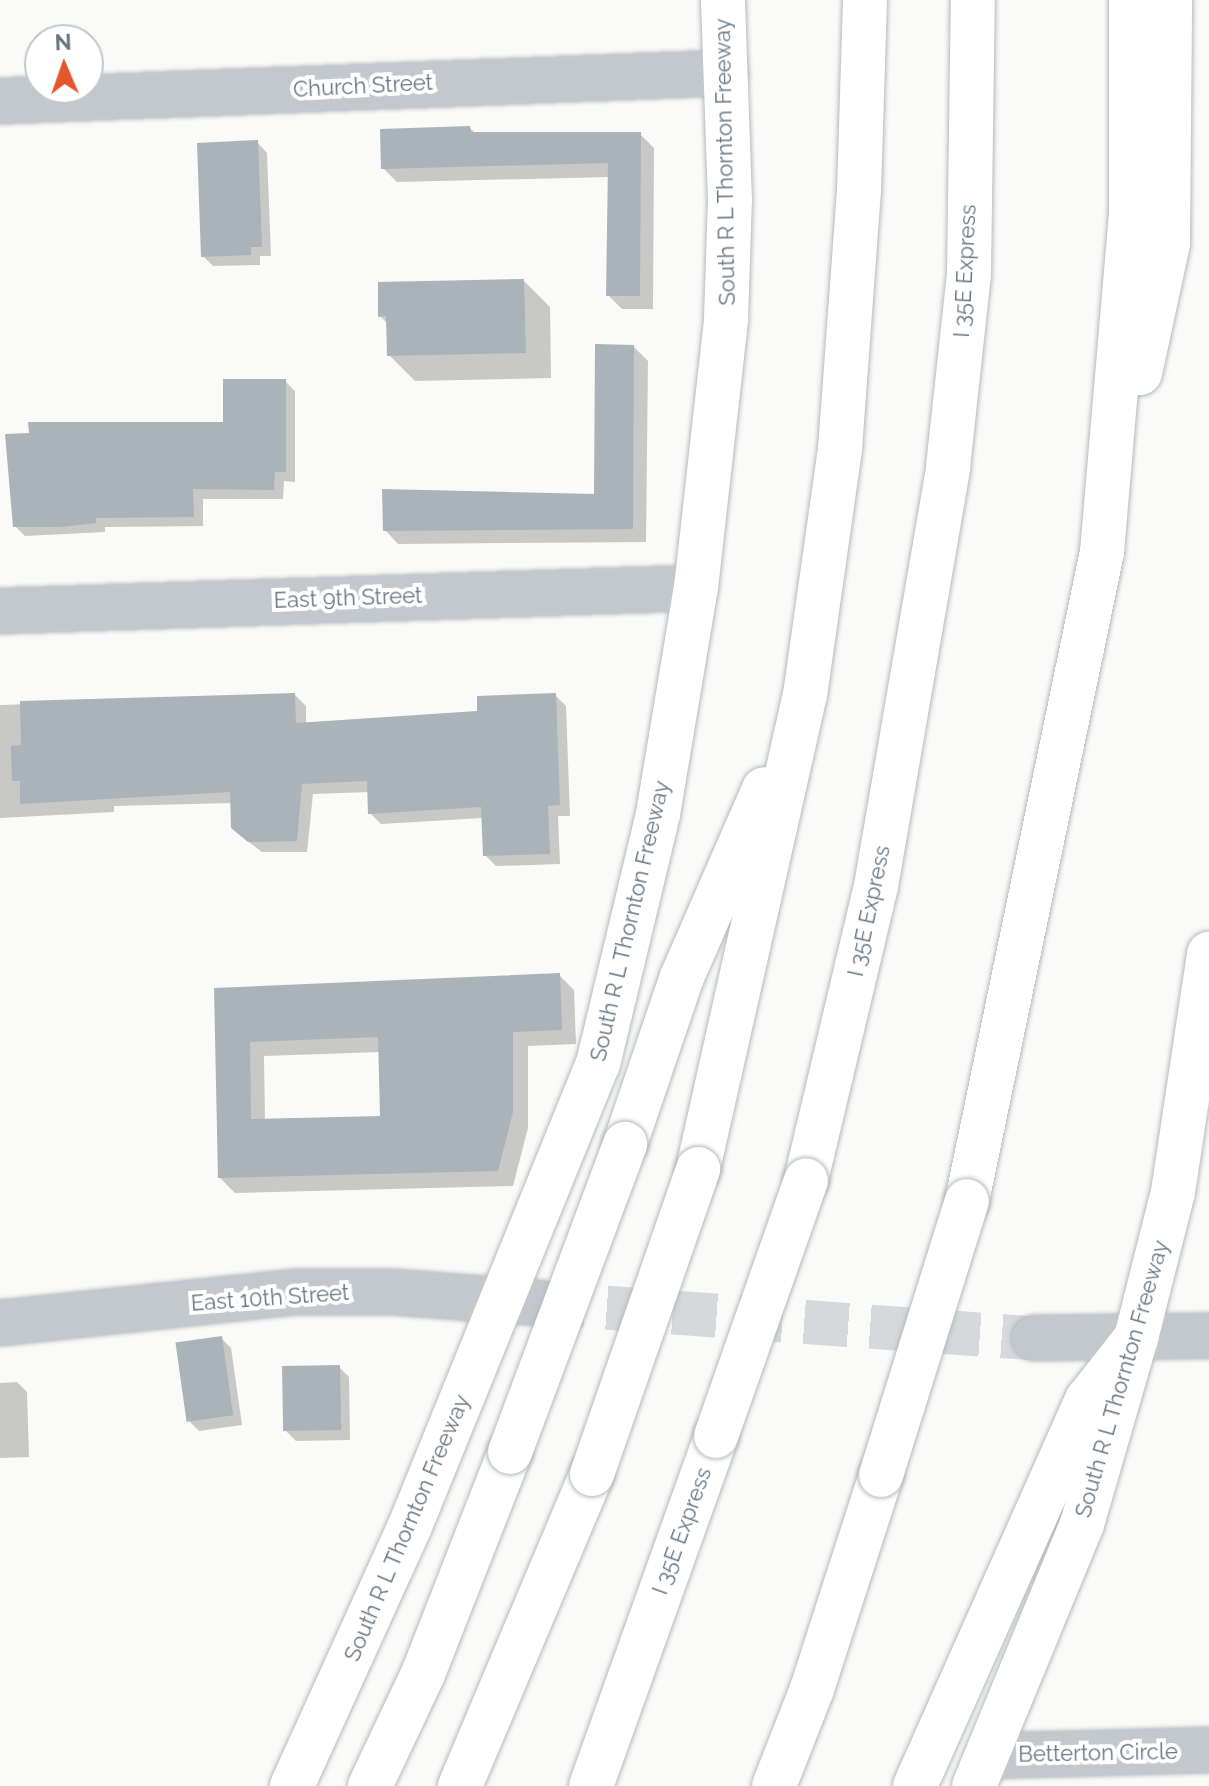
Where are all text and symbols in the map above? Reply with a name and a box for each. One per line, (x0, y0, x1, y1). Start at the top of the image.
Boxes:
street label: South R L Thornton Freeway (709, 18, 741, 306)
north arrow (24, 24, 104, 104)
text: N (54, 29, 72, 55)
street label: Church Street (292, 69, 434, 103)
street label: I 35E Express (948, 204, 982, 338)
street label: East 9th Street (273, 582, 423, 614)
street label: South R L Thornton Freeway (585, 778, 675, 1064)
street label: I 35E Express (842, 843, 896, 979)
street label: South R L Thornton Freeway (1070, 1237, 1174, 1521)
street label: East 10th Street (190, 1279, 350, 1317)
street label: South R L Thornton Freeway (339, 1390, 475, 1666)
street label: I 35E Express (647, 1464, 717, 1598)
street label: Betterton Circle (1018, 1738, 1178, 1768)

